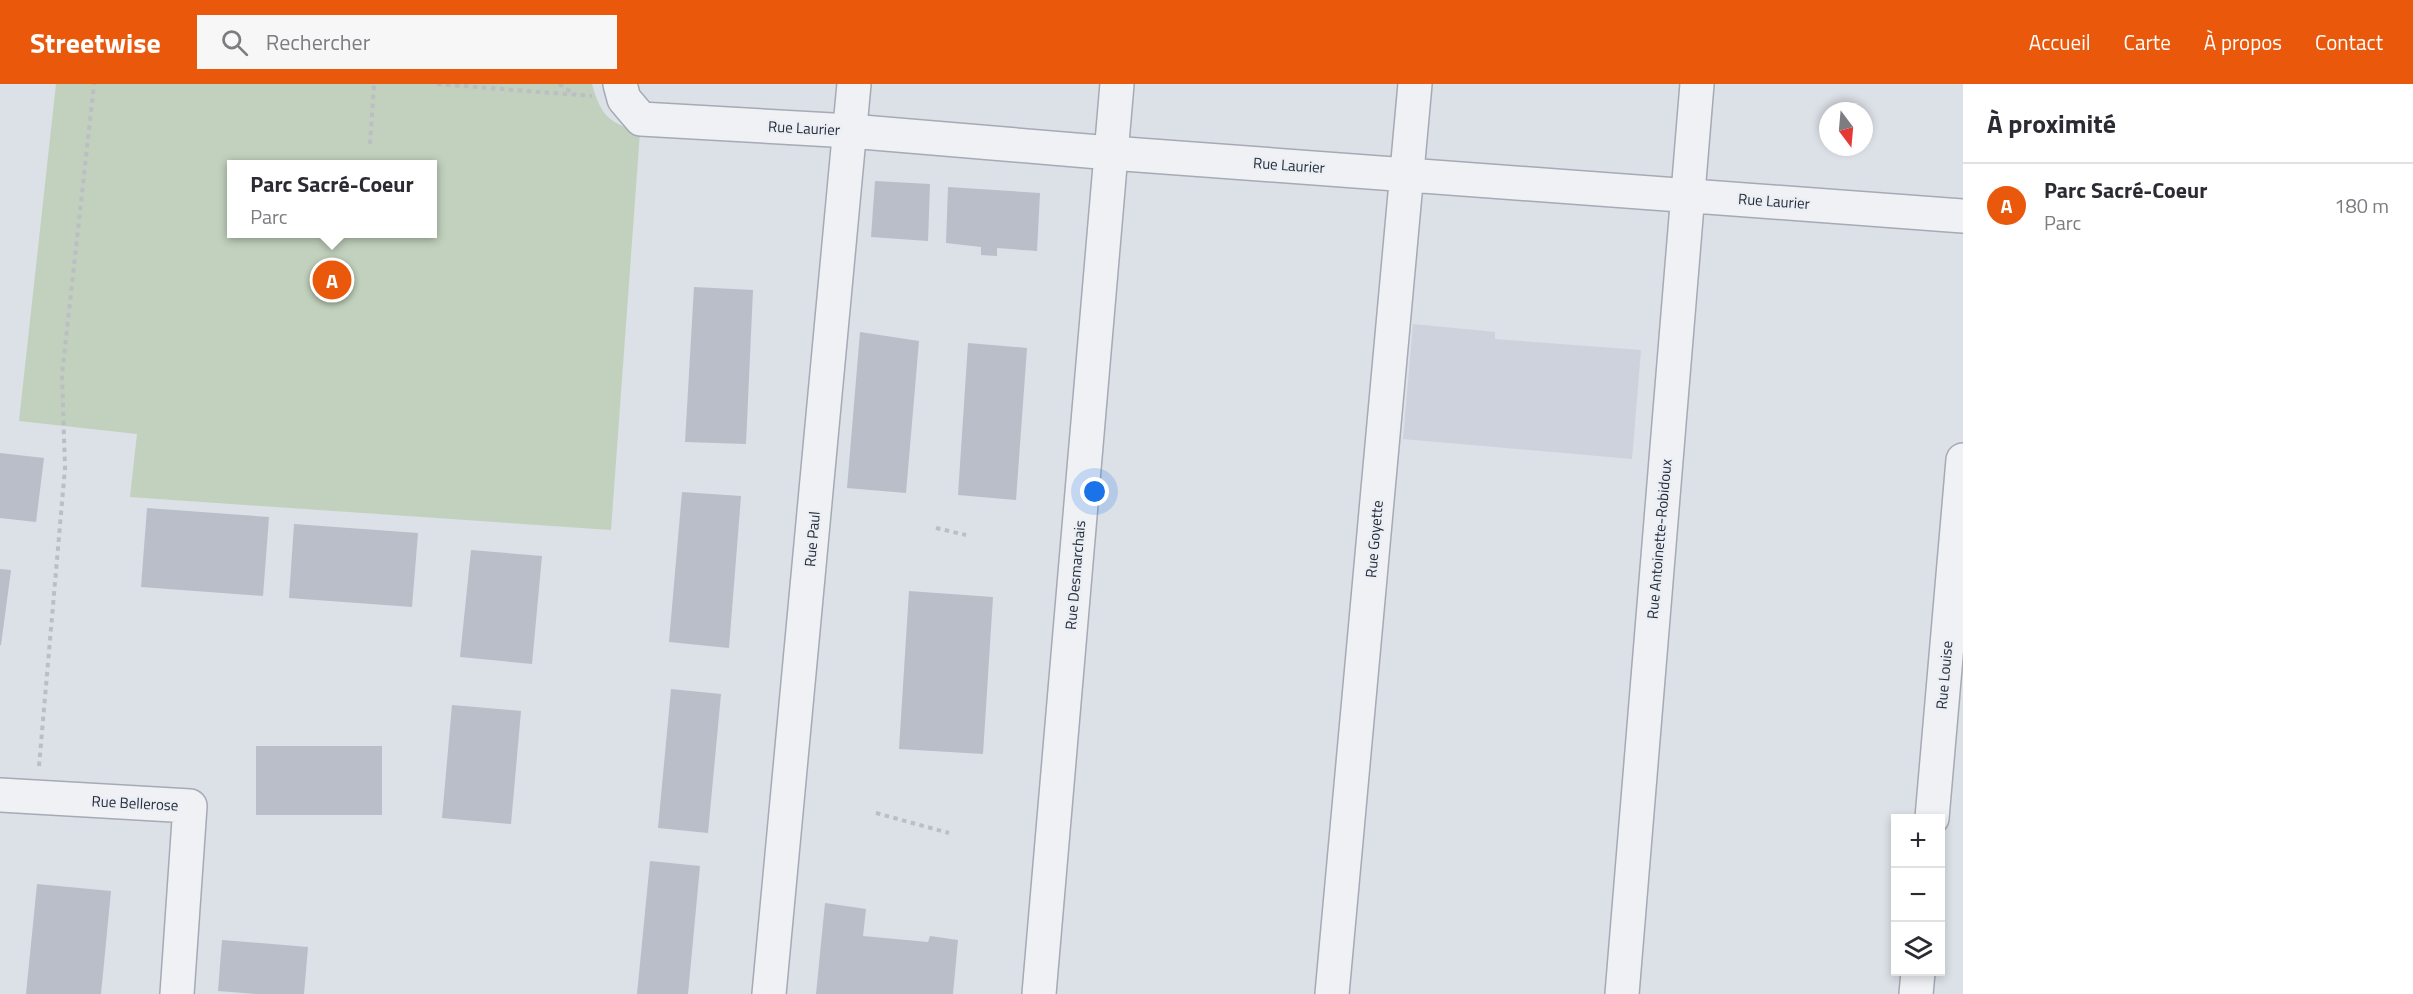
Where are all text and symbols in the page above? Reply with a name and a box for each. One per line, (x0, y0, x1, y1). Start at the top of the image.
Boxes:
search box (197, 15, 617, 69)
text: Streetwise (30, 21, 161, 64)
text: Rechercher (266, 25, 370, 59)
icon: search (218, 26, 251, 59)
text: Accueil (2029, 26, 2091, 58)
text: Carte (2124, 26, 2171, 58)
text: À propos (2204, 26, 2282, 58)
text: Contact (2315, 26, 2383, 58)
north arrow (1819, 102, 1873, 156)
text: À proximité (1987, 104, 2116, 143)
street label: Rue Laurier (767, 115, 841, 141)
street label: Rue Laurier (1252, 151, 1326, 179)
popup (227, 160, 437, 238)
text: Parc Sacré-Coeur (250, 167, 414, 201)
text: Parc Sacré-Coeur (2044, 173, 2207, 207)
street label: Rue Laurier (1737, 187, 1811, 215)
text: A (2000, 190, 2013, 221)
text: 180 m (2334, 190, 2389, 221)
text: Parc (250, 201, 288, 232)
text: Parc (2044, 207, 2081, 238)
pin: A (312, 258, 352, 302)
street label: Rue Antoinette-Robidoux (1641, 458, 1677, 620)
your location (1080, 477, 1109, 506)
street label: Rue Goyette (1359, 499, 1389, 579)
street label: Rue Paul (798, 510, 826, 568)
street label: Rue Desmarchais (1059, 519, 1091, 631)
street label: Rue Louise (1930, 640, 1958, 710)
street label: Rue Bellerose (91, 789, 179, 817)
map controls (1891, 814, 1945, 976)
button: + (1891, 814, 1945, 868)
button: − (1891, 868, 1945, 922)
button: layers (1891, 922, 1945, 976)

